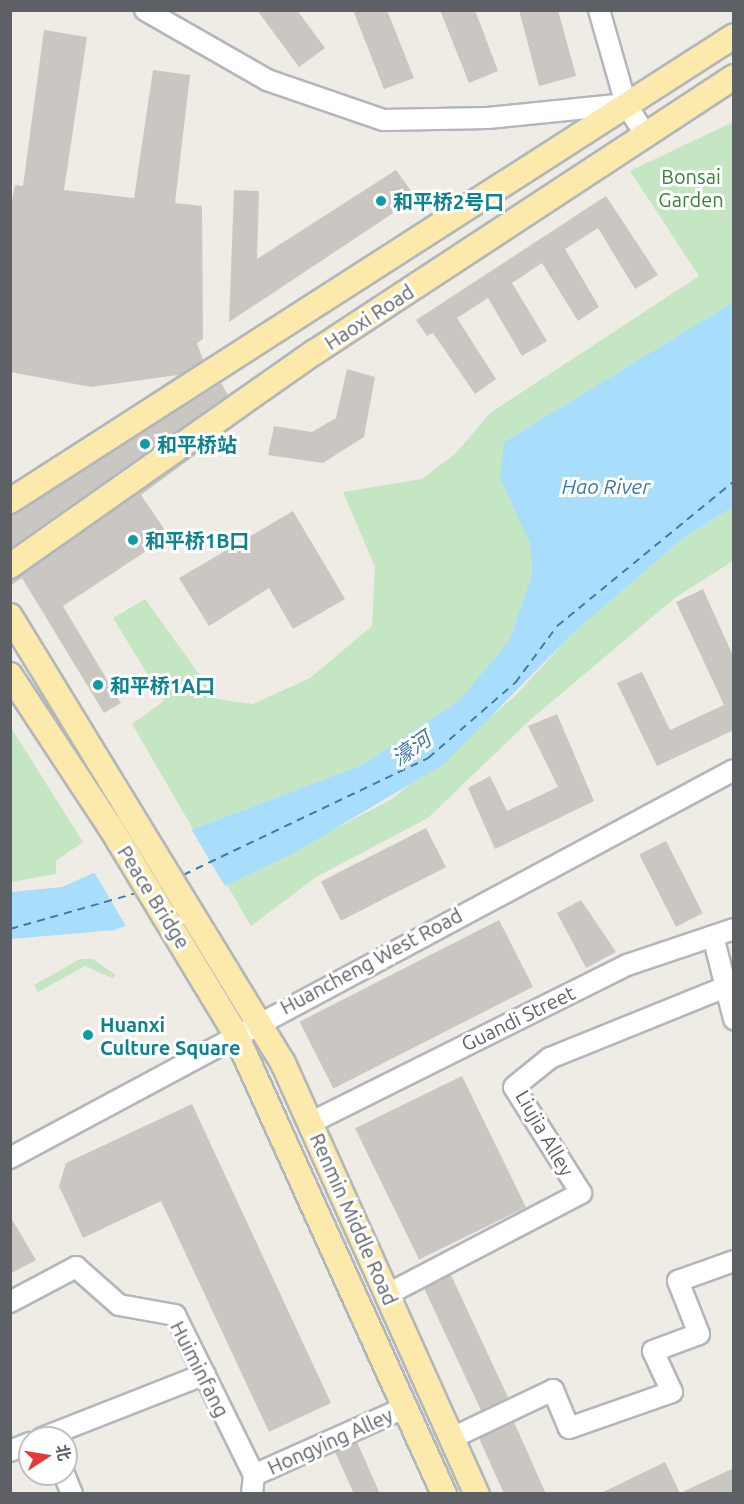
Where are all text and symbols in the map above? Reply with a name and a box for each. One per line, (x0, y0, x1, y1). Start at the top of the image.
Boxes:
park label: Bonsai Garden (658, 164, 724, 211)
place label: 和平桥2号口 (393, 189, 504, 213)
marker: 和平桥2号口 (374, 194, 388, 208)
street label: Haoxi Road (320, 279, 418, 355)
place label: 和平桥站 (157, 432, 237, 456)
marker: 和平桥站 (138, 437, 152, 451)
water label: Hao River (562, 473, 650, 499)
place label: 和平桥1B口 (145, 528, 250, 552)
marker: 和平桥1B口 (126, 533, 140, 547)
place label: 和平桥1A口 (110, 673, 215, 697)
marker: 和平桥1A口 (91, 678, 105, 692)
water label: 濠河 (387, 726, 435, 770)
street label: Peace Bridge (113, 841, 195, 953)
street label: Huancheng West Road (276, 903, 466, 1019)
street label: Guandi Street (457, 980, 579, 1056)
place label: Huanxi Culture Square (100, 1012, 240, 1059)
marker: Huanxi Culture Square (81, 1028, 95, 1042)
street label: Liujia Alley (511, 1086, 579, 1180)
street label: Renmin Middle Road (305, 1129, 403, 1309)
street label: Huiminfang (166, 1317, 234, 1421)
street label: Hongying Alley (264, 1403, 396, 1479)
north arrow (18, 1426, 78, 1486)
text: 北 (53, 1443, 74, 1462)

